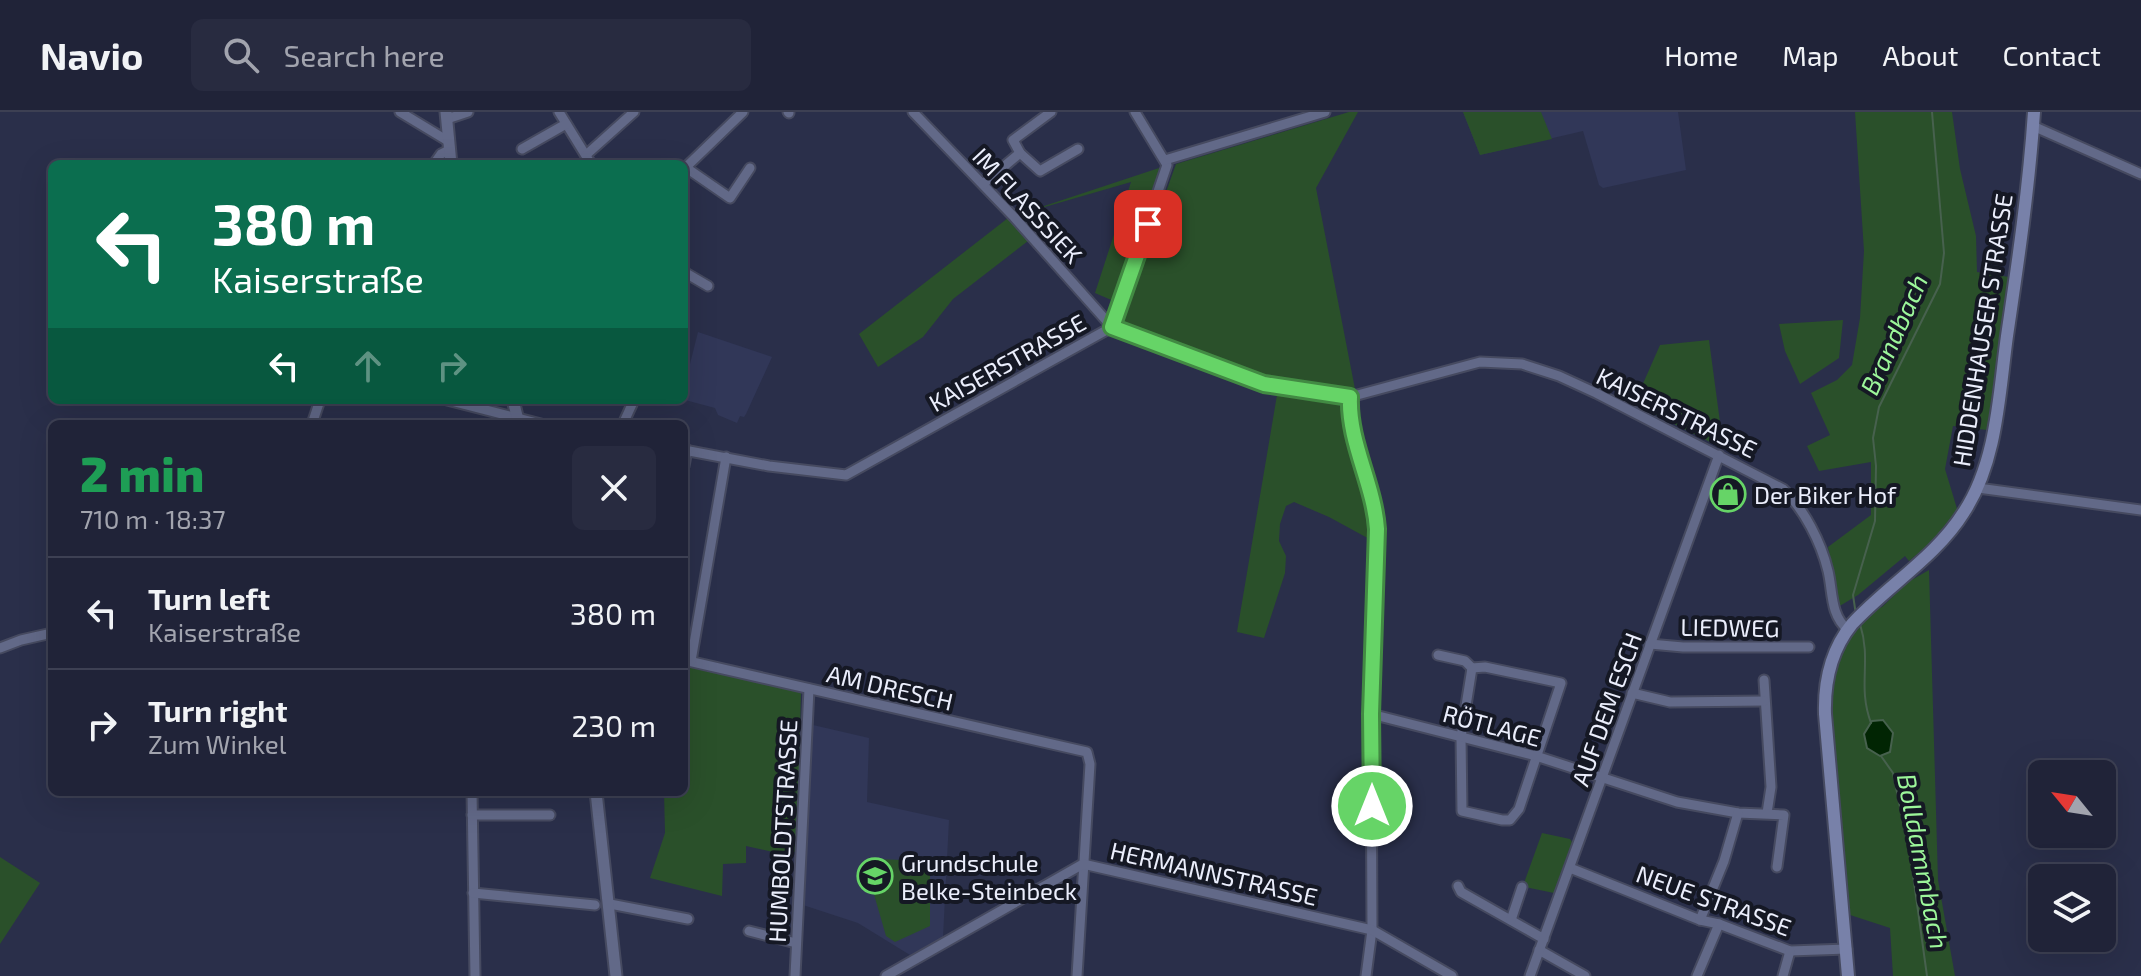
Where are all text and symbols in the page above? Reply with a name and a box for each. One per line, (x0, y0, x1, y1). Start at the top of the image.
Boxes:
search box (191, 19, 751, 91)
text: Navio (40, 32, 143, 78)
icon: search (219, 33, 263, 77)
text: Search here (283, 37, 445, 73)
text: Home (1664, 38, 1738, 72)
text: Map (1782, 38, 1839, 72)
text: About (1883, 38, 1958, 72)
text: Contact (2002, 38, 2101, 72)
street label: IM FLASSSIEK (967, 141, 1089, 269)
text: 380 m (212, 189, 375, 256)
pin (1114, 190, 1182, 258)
street label: HIDDENHAUSER STRASSE (1946, 191, 2018, 469)
icon: left (80, 192, 184, 296)
icon: arrive (1126, 202, 1170, 246)
text: Kaiserstraße (212, 257, 424, 300)
water label: Brandbach (1853, 269, 1933, 399)
street label: KAISERSTRASSE (924, 307, 1090, 417)
icon: left (262, 344, 306, 388)
icon: ahead (346, 344, 390, 388)
icon: right (430, 344, 474, 388)
street label: KAISERSTRASSE (1592, 361, 1762, 463)
text: 2 min (80, 444, 204, 502)
button: close (572, 446, 656, 530)
shop icon: Der Biker Hof (1709, 475, 1747, 513)
place label: Der Biker Hof (1754, 480, 1897, 509)
text: 710 m · 18:37 (80, 503, 226, 534)
text: Turn left (148, 580, 270, 616)
icon: left (80, 591, 124, 635)
text: 380 m (570, 595, 656, 631)
street label: LIEDWEG (1680, 612, 1780, 642)
text: Kaiserstraße (148, 616, 301, 647)
street label: AUF DEM ESCH (1565, 628, 1647, 790)
street label: AM DRESCH (824, 658, 956, 716)
text: Turn right (148, 692, 288, 728)
street label: RÖTLAGE (1440, 698, 1544, 752)
icon: right (80, 703, 124, 747)
text: 230 m (571, 707, 656, 743)
street label: HUMBOLDTSTRASSE (762, 719, 802, 943)
text: Zum Winkel (148, 728, 287, 759)
north arrow (2028, 760, 2116, 848)
map controls (2028, 760, 2116, 952)
position arrow (1330, 764, 1414, 848)
water label: Bolldammbach (1892, 770, 1956, 952)
street label: HERMANNSTRASSE (1108, 835, 1320, 911)
place label: Grundschule Belke-Steinbeck (901, 848, 1077, 905)
school or university icon: Grundschule Belke-Steinbeck (856, 857, 894, 895)
street label: NEUE STRASSE (1633, 859, 1795, 941)
button: layers (2028, 864, 2116, 952)

